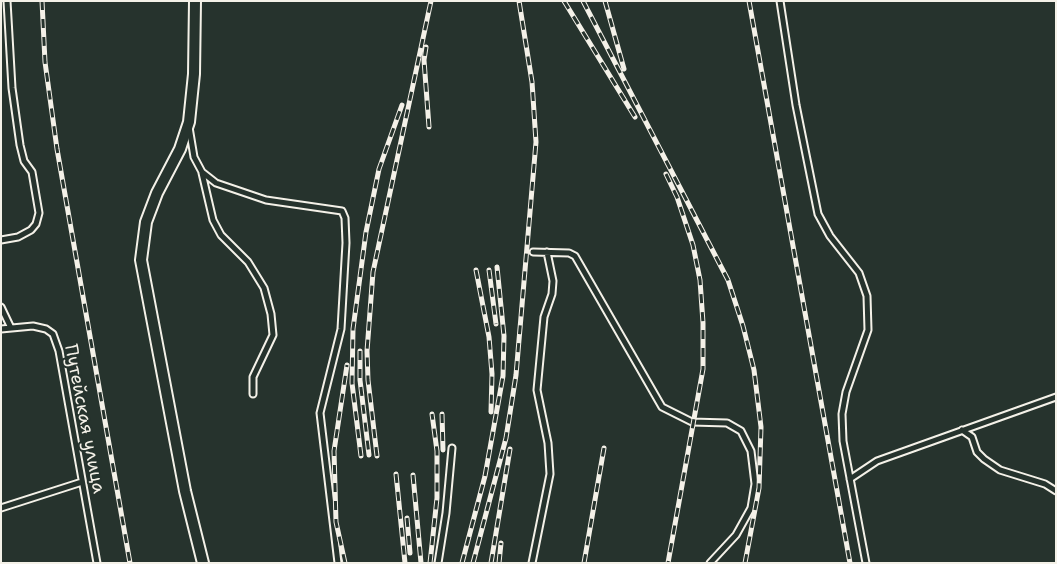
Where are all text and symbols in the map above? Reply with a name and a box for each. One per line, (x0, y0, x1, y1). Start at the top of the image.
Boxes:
street label: Путейская улица (59, 343, 109, 495)

